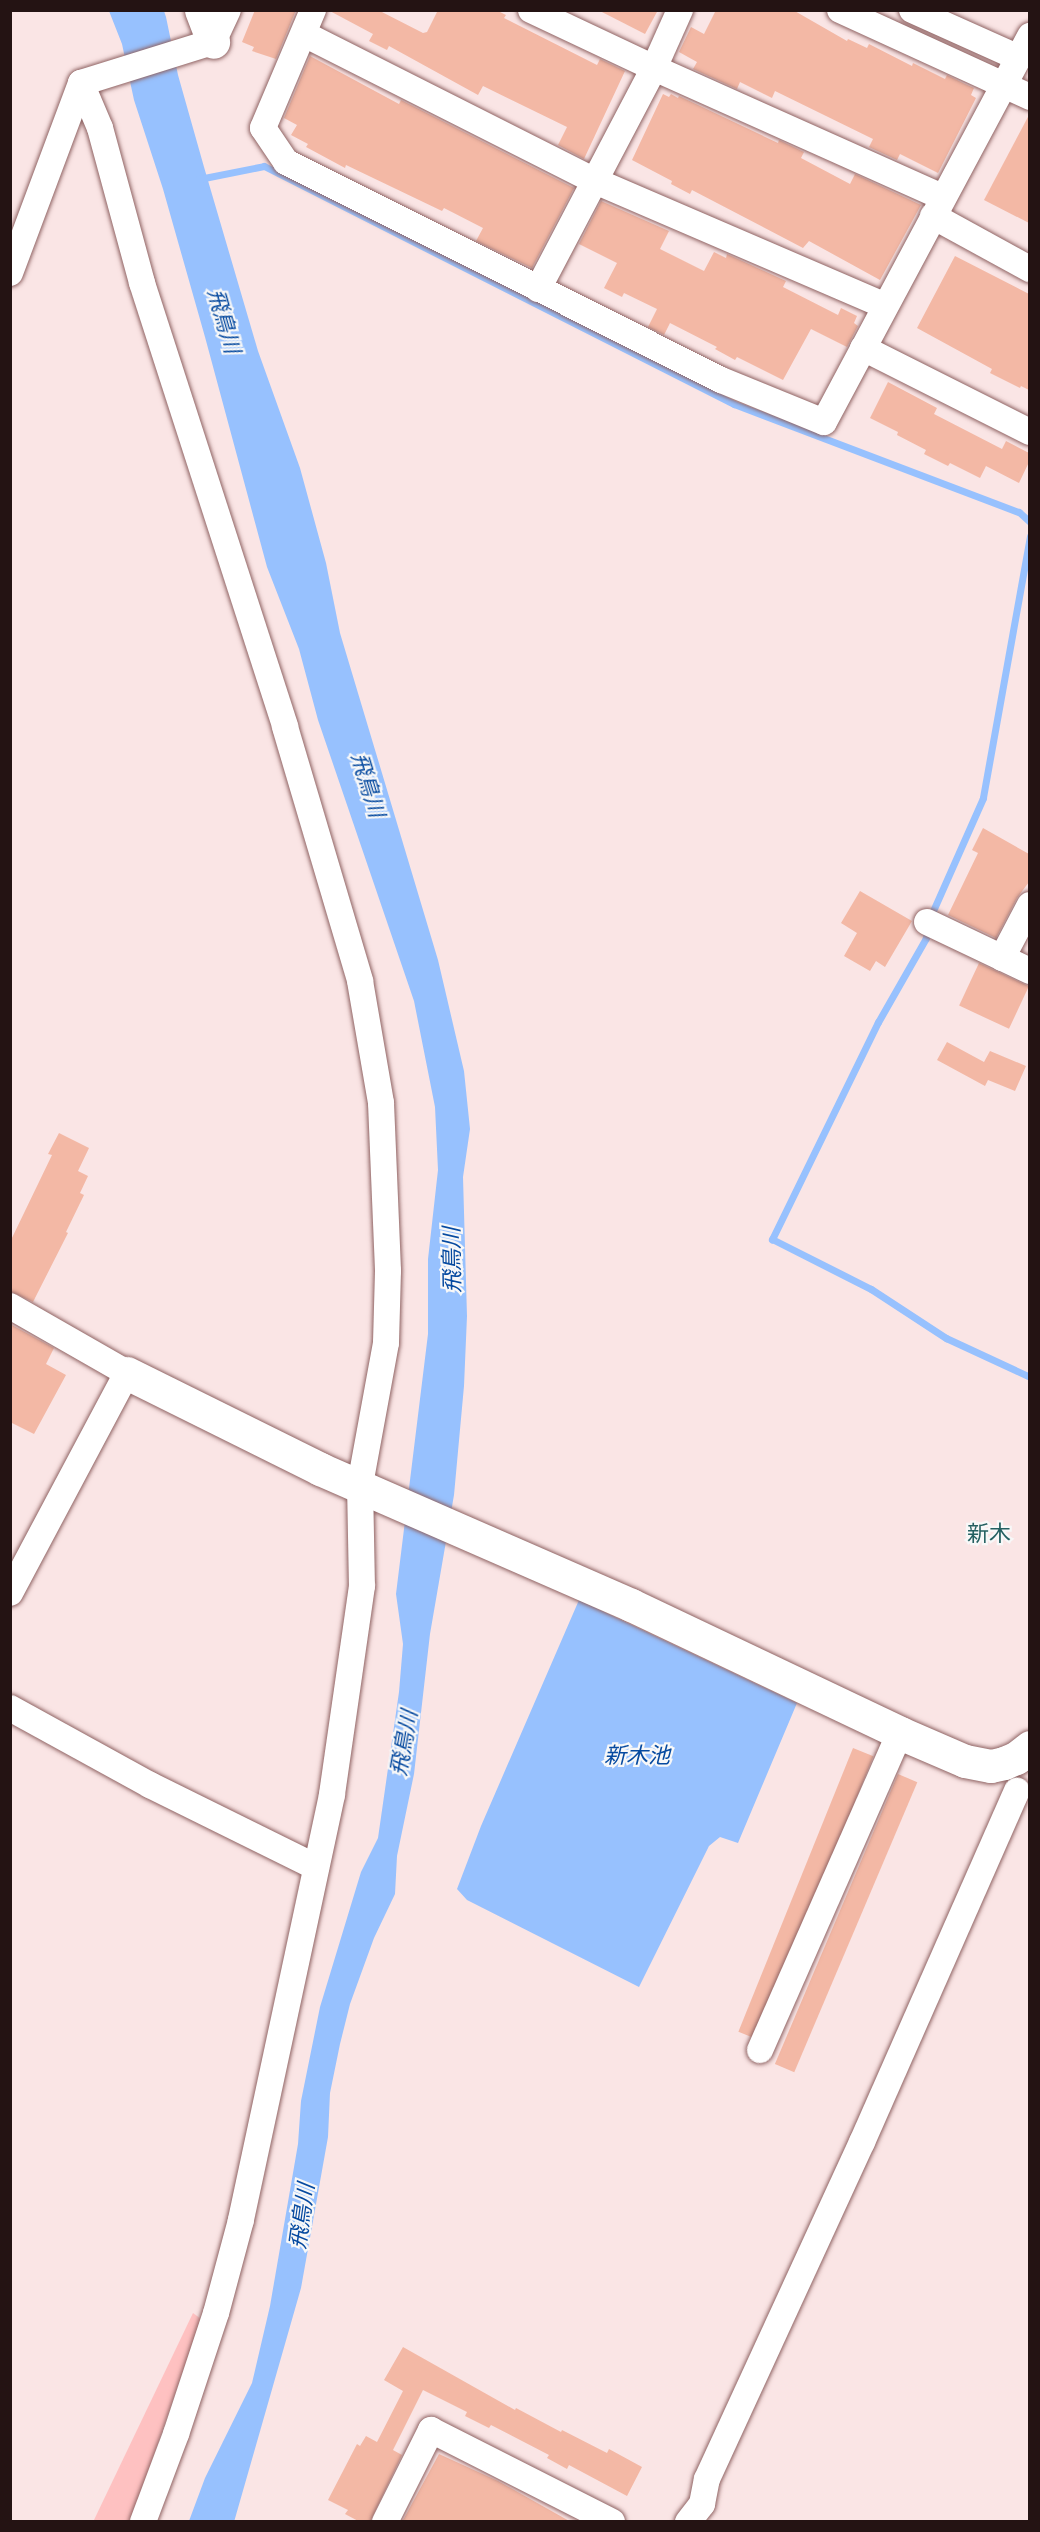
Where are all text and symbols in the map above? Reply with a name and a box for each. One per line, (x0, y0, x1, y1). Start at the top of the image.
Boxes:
water label: 飛鳥川 (202, 286, 246, 356)
water label: 飛鳥川 (346, 750, 390, 820)
water label: 飛鳥川 (438, 1227, 466, 1293)
district label: 新木 (967, 1521, 1011, 1547)
water label: 飛鳥川 (385, 1708, 423, 1778)
water label: 新木池 (604, 1743, 670, 1769)
water label: 飛鳥川 (284, 2181, 320, 2251)

